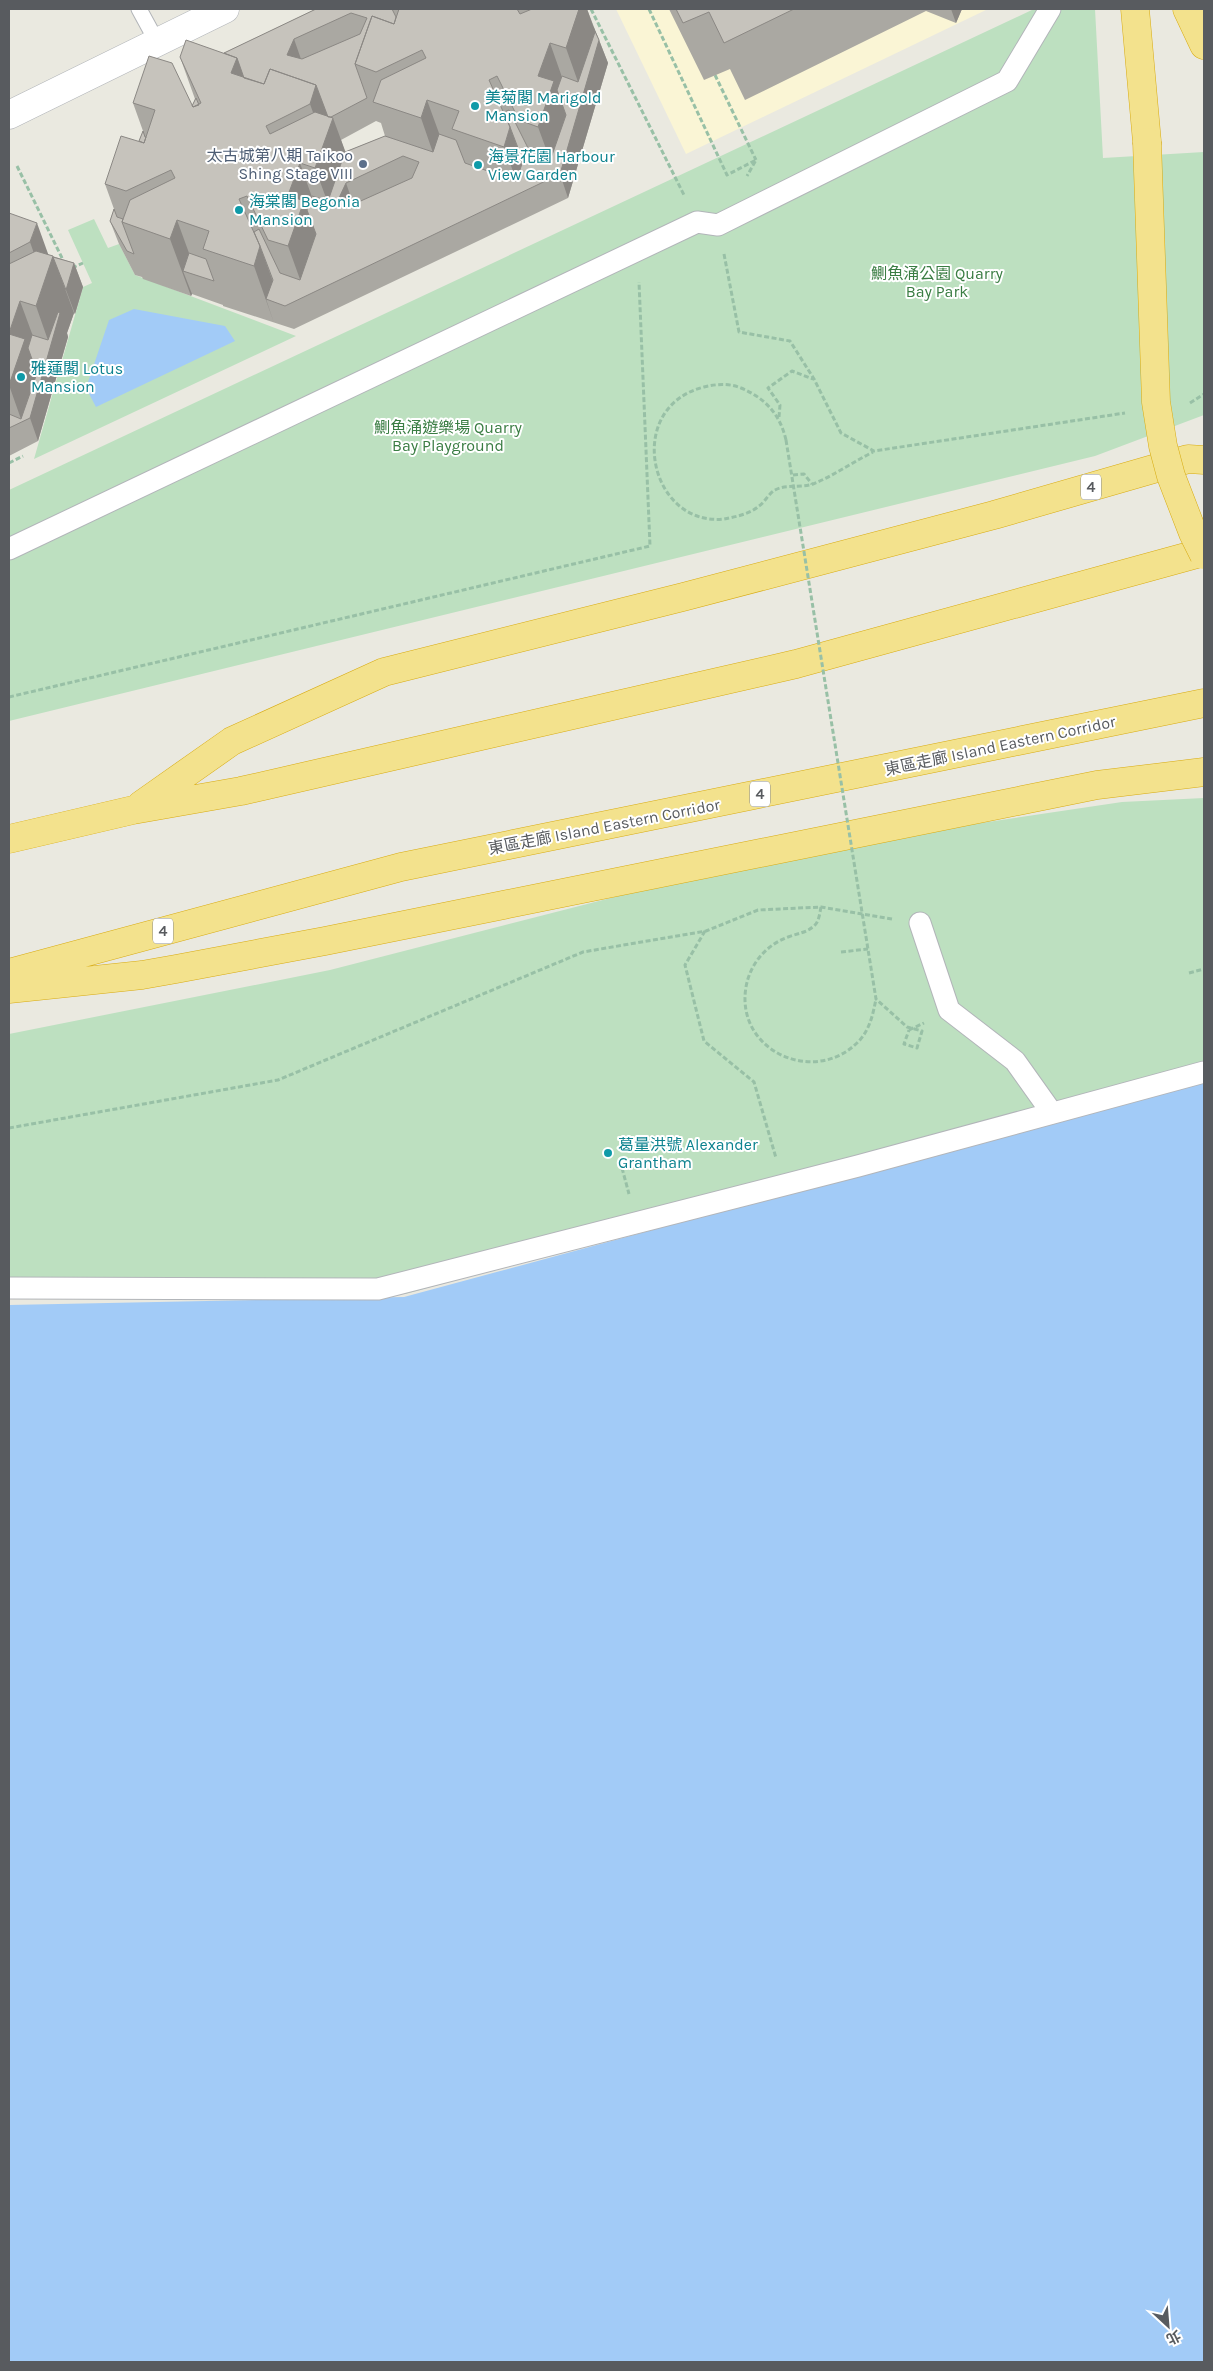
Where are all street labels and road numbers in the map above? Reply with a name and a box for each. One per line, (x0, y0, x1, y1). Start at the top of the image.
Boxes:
road number: 4 (1081, 474, 1101, 500)
street label: 東區走廊 Island Eastern Corridor (883, 712, 1117, 779)
road number: 4 (750, 782, 770, 806)
street label: 東區走廊 Island Eastern Corridor (487, 795, 722, 858)
road number: 4 (153, 918, 173, 944)

